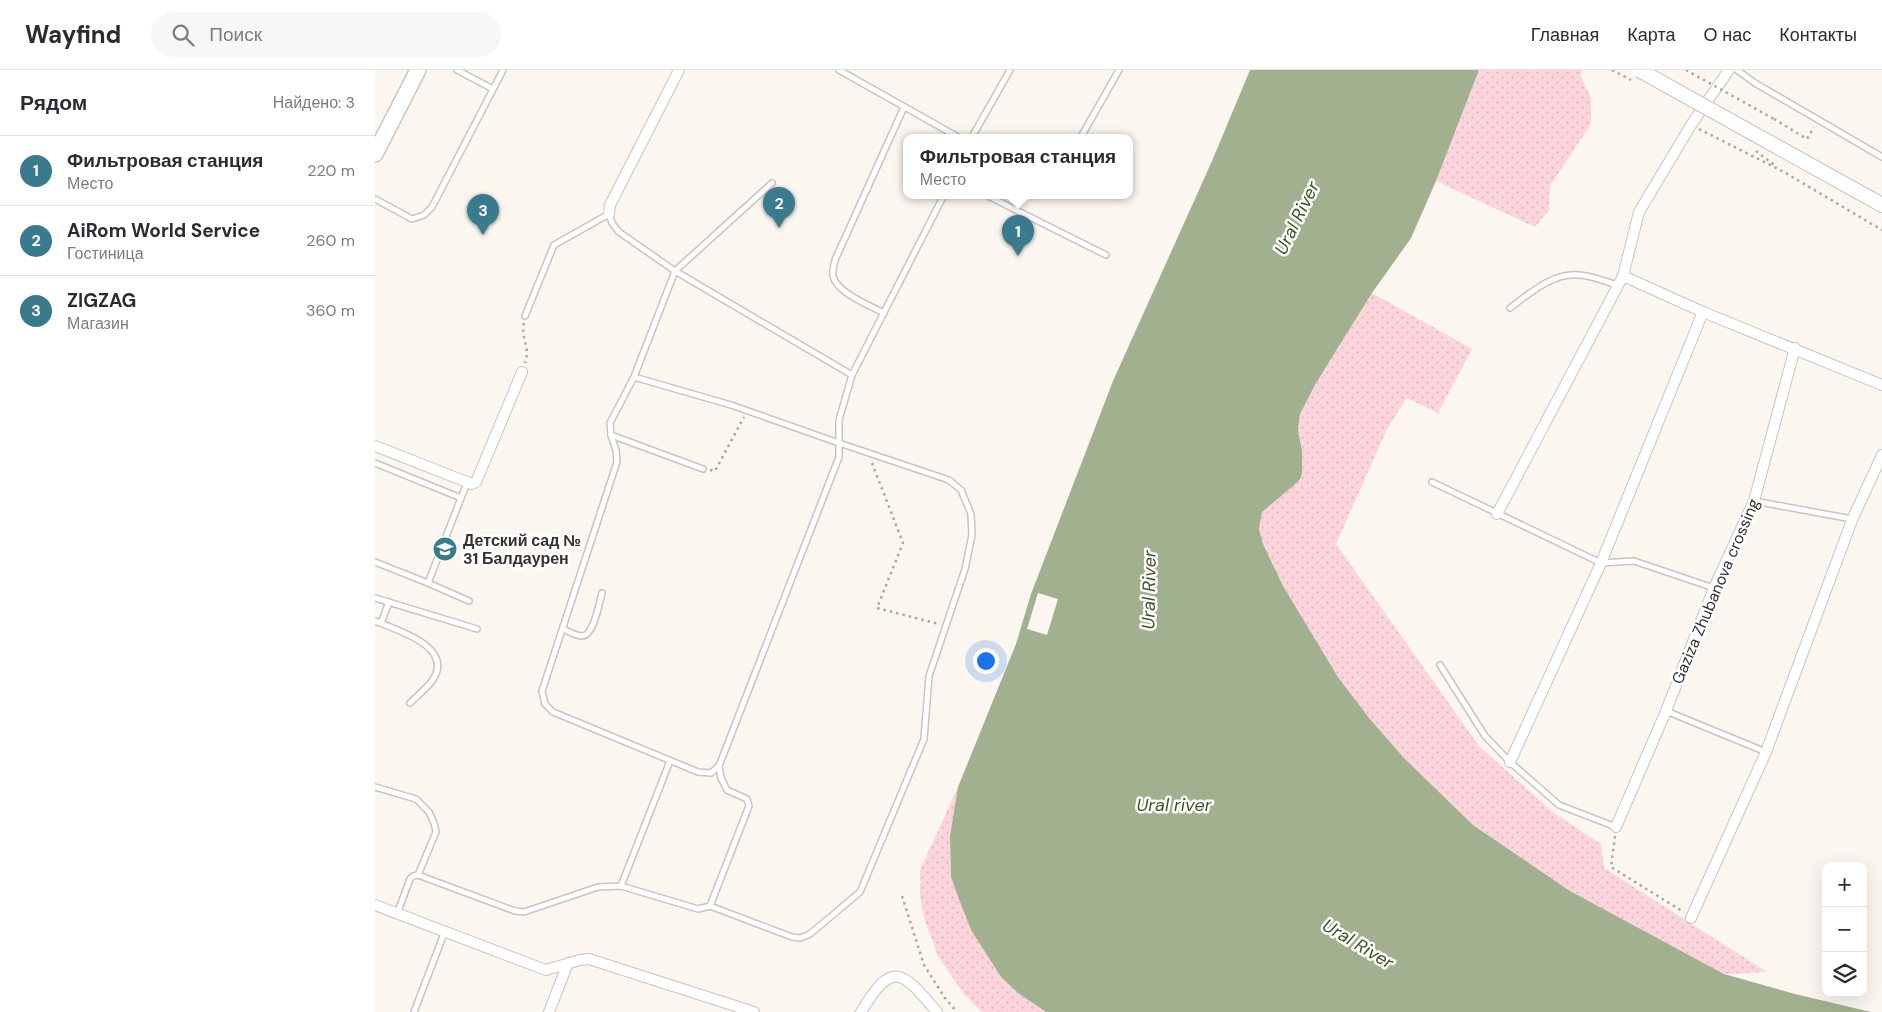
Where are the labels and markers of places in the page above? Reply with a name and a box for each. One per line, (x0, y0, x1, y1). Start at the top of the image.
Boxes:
pin: 2 (763, 187, 795, 228)
pin: 3 (467, 194, 499, 235)
pin: 1 (1002, 215, 1034, 256)
place label: Детский сад № 31 Балдаурен (463, 530, 581, 569)
school or university icon: Детский сад № 31 Балдаурен (432, 536, 458, 562)

